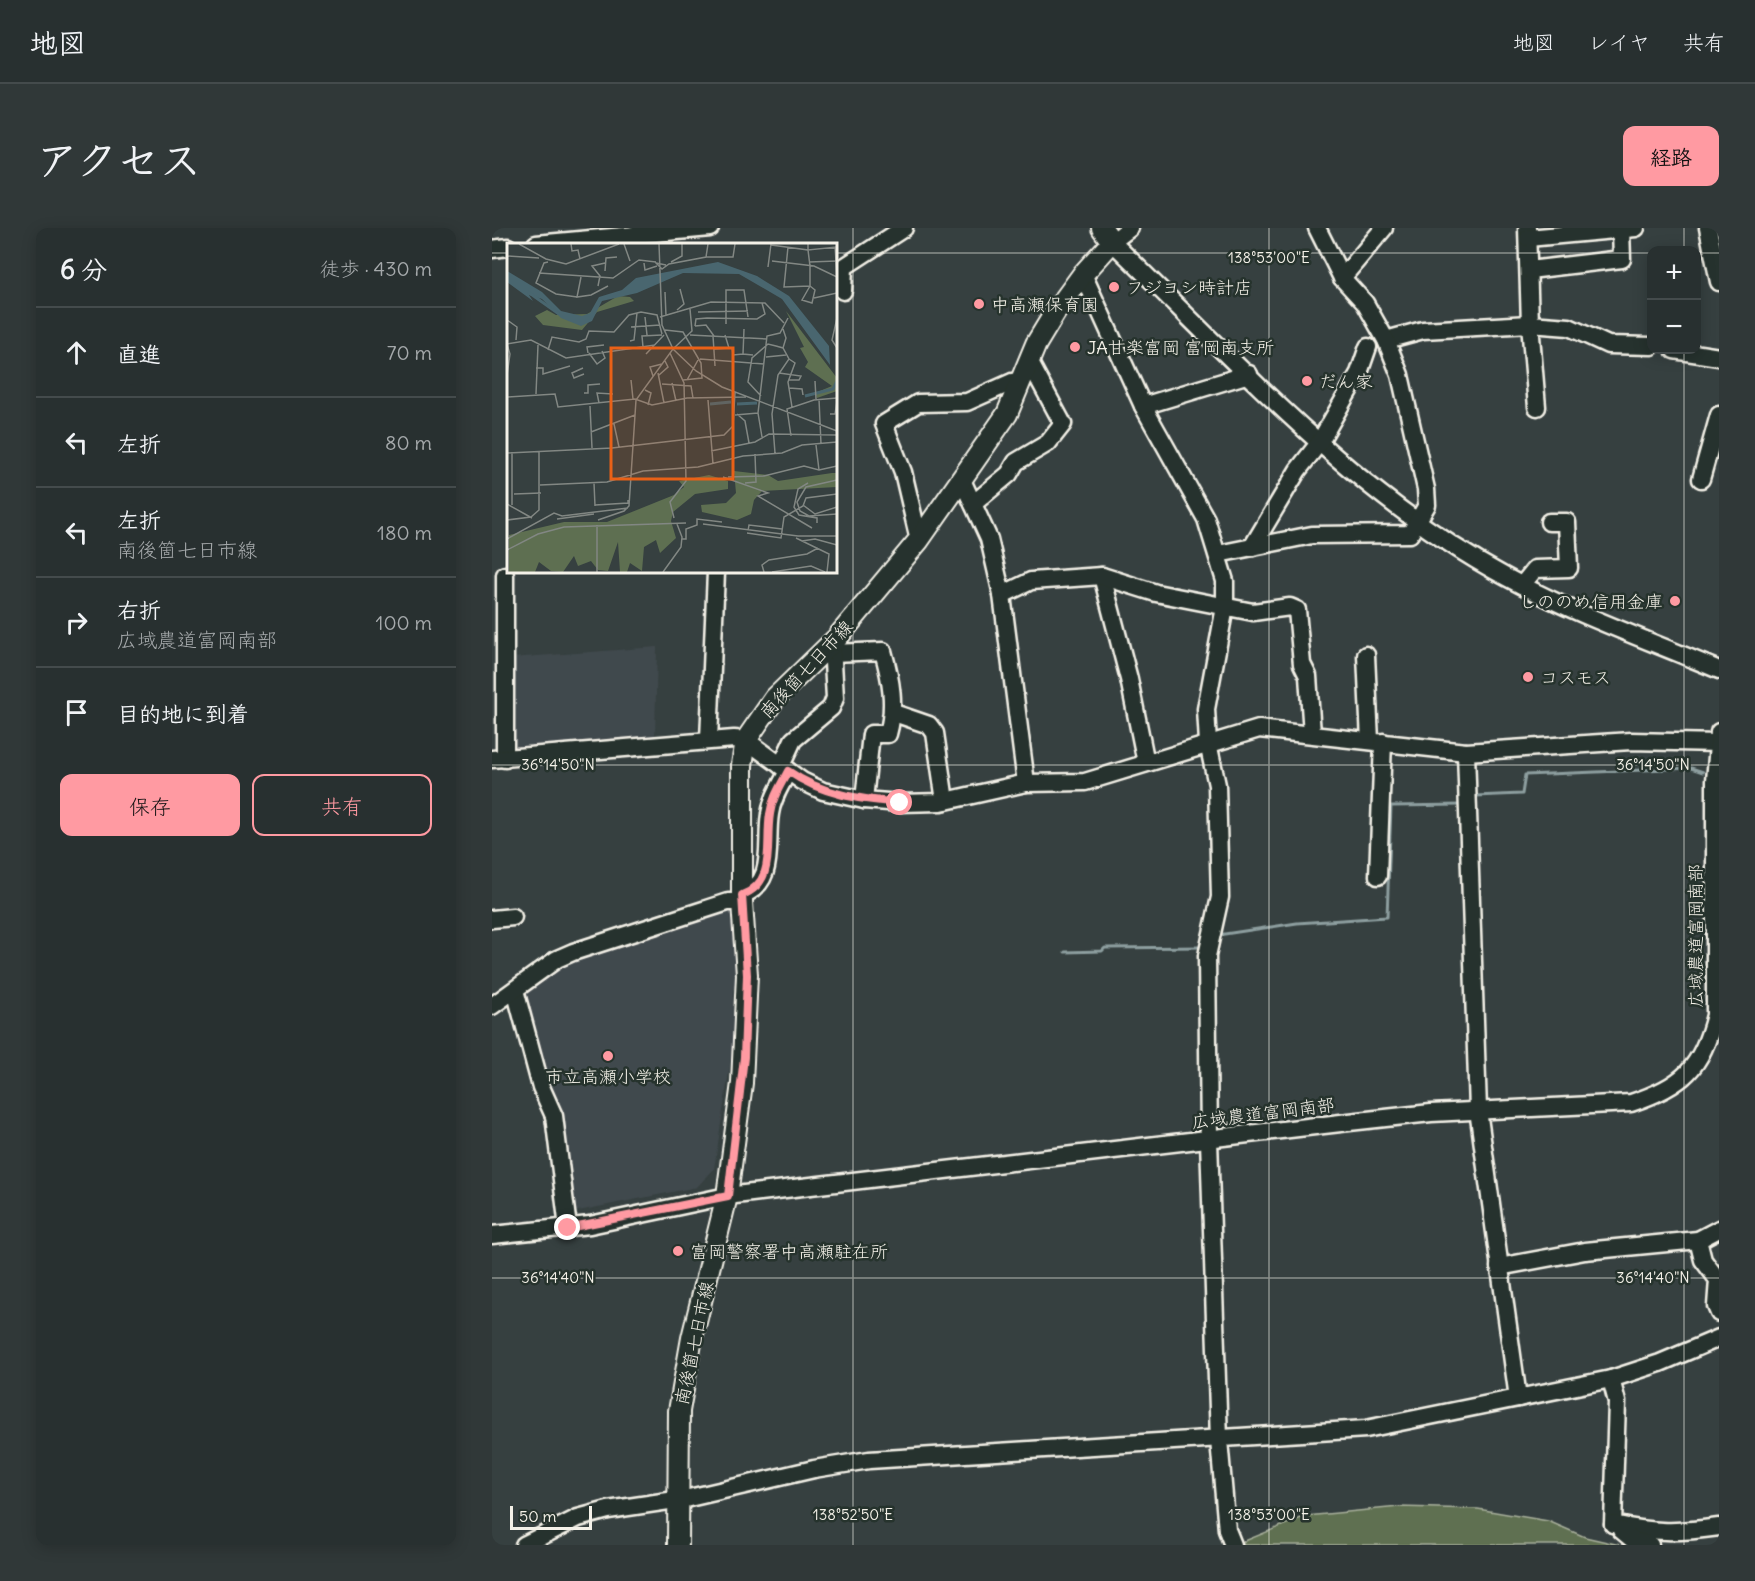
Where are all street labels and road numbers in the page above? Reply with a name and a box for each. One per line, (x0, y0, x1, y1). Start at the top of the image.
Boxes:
street label: 南後箇七日市線 (755, 615, 857, 723)
street label: 広域農道富岡南部 (1684, 864, 1707, 1008)
street label: 広域農道富岡南部 (1190, 1093, 1336, 1133)
street label: 南後箇七日市線 (670, 1279, 718, 1407)

